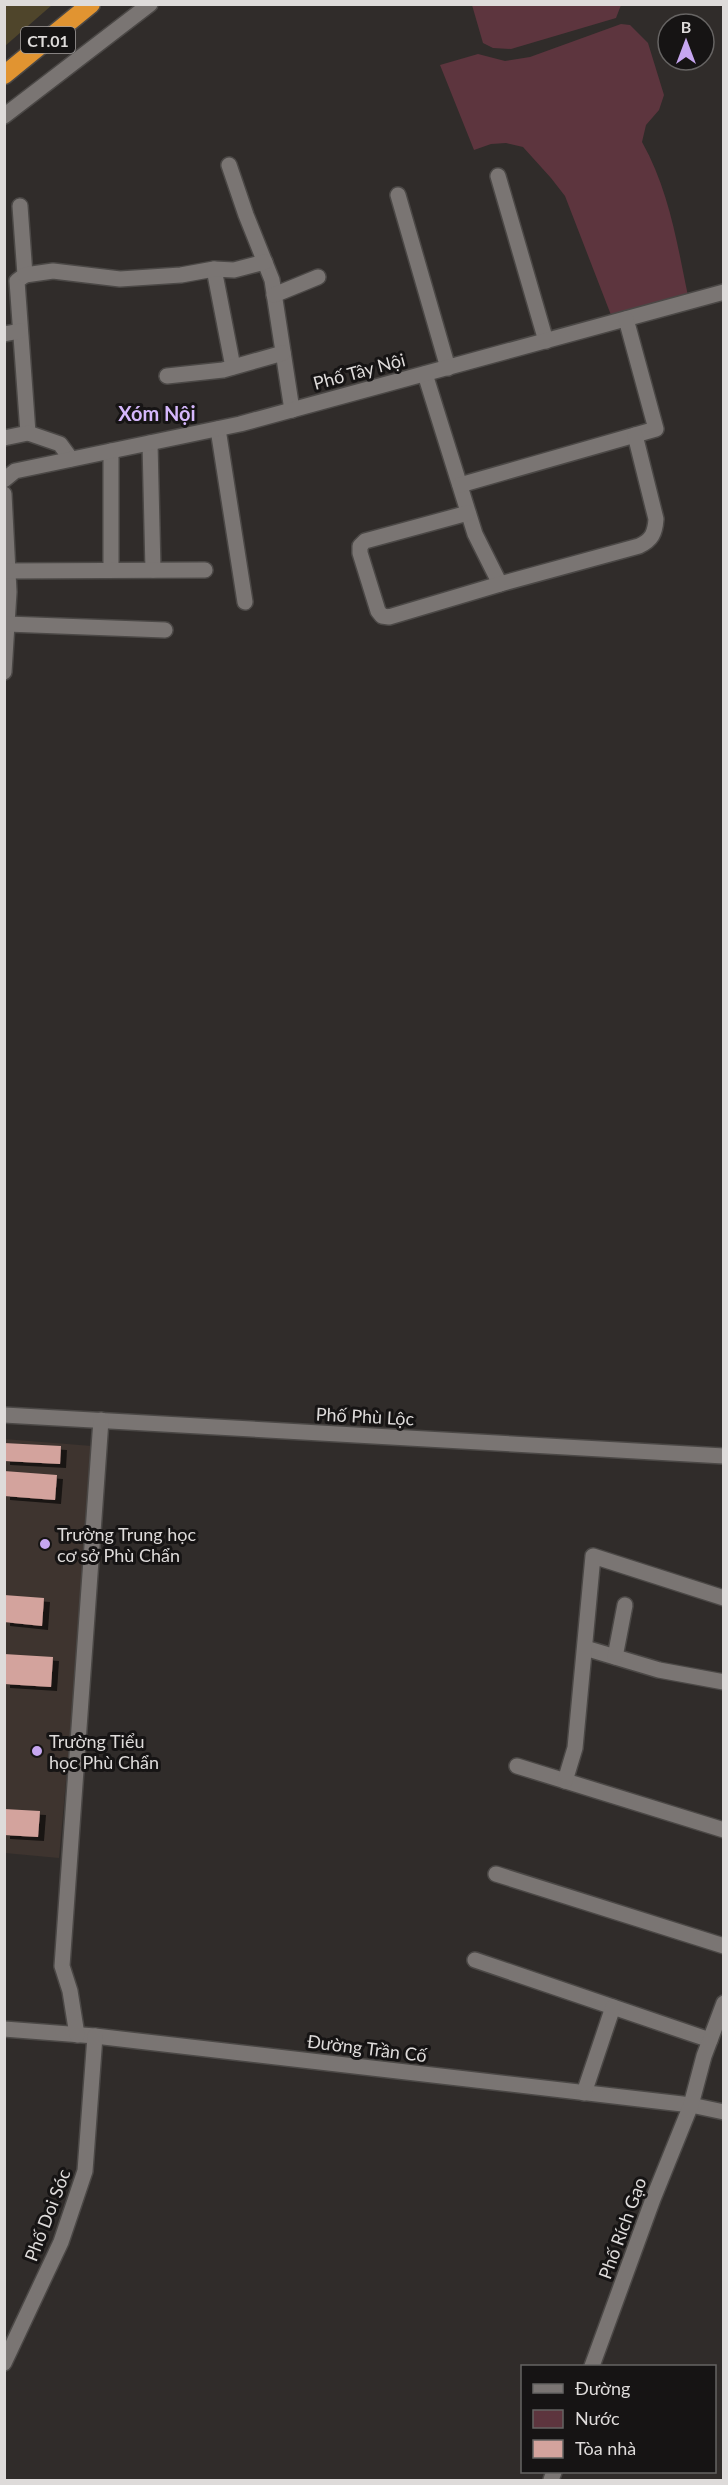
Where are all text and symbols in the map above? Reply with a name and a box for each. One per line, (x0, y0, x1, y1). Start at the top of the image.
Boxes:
north arrow (656, 12, 716, 72)
text: B (681, 17, 691, 36)
road number: CT.01 (21, 27, 75, 53)
street label: Phố Tây Nội (311, 348, 407, 394)
district label: Xóm Nội (118, 401, 196, 425)
street label: Phố Phù Lộc (315, 1402, 415, 1430)
place label: Trường Trung học cơ sở Phù Chẩn (57, 1523, 197, 1566)
marker: Trường Trung học cơ sở Phù Chẩn (38, 1537, 52, 1551)
place label: Trường Tiểu học Phù Chẩn (49, 1730, 159, 1773)
marker: Trường Tiểu học Phù Chẩn (30, 1744, 44, 1758)
street label: Đường Trần Cố (306, 2030, 429, 2066)
street label: Phố Doi Sóc (19, 2165, 75, 2264)
street label: Phố Rích Gạo (593, 2174, 651, 2282)
legend (521, 2365, 716, 2473)
text: Đường (575, 2377, 630, 2399)
text: Nước (575, 2407, 620, 2429)
text: Tòa nhà (575, 2437, 636, 2459)

